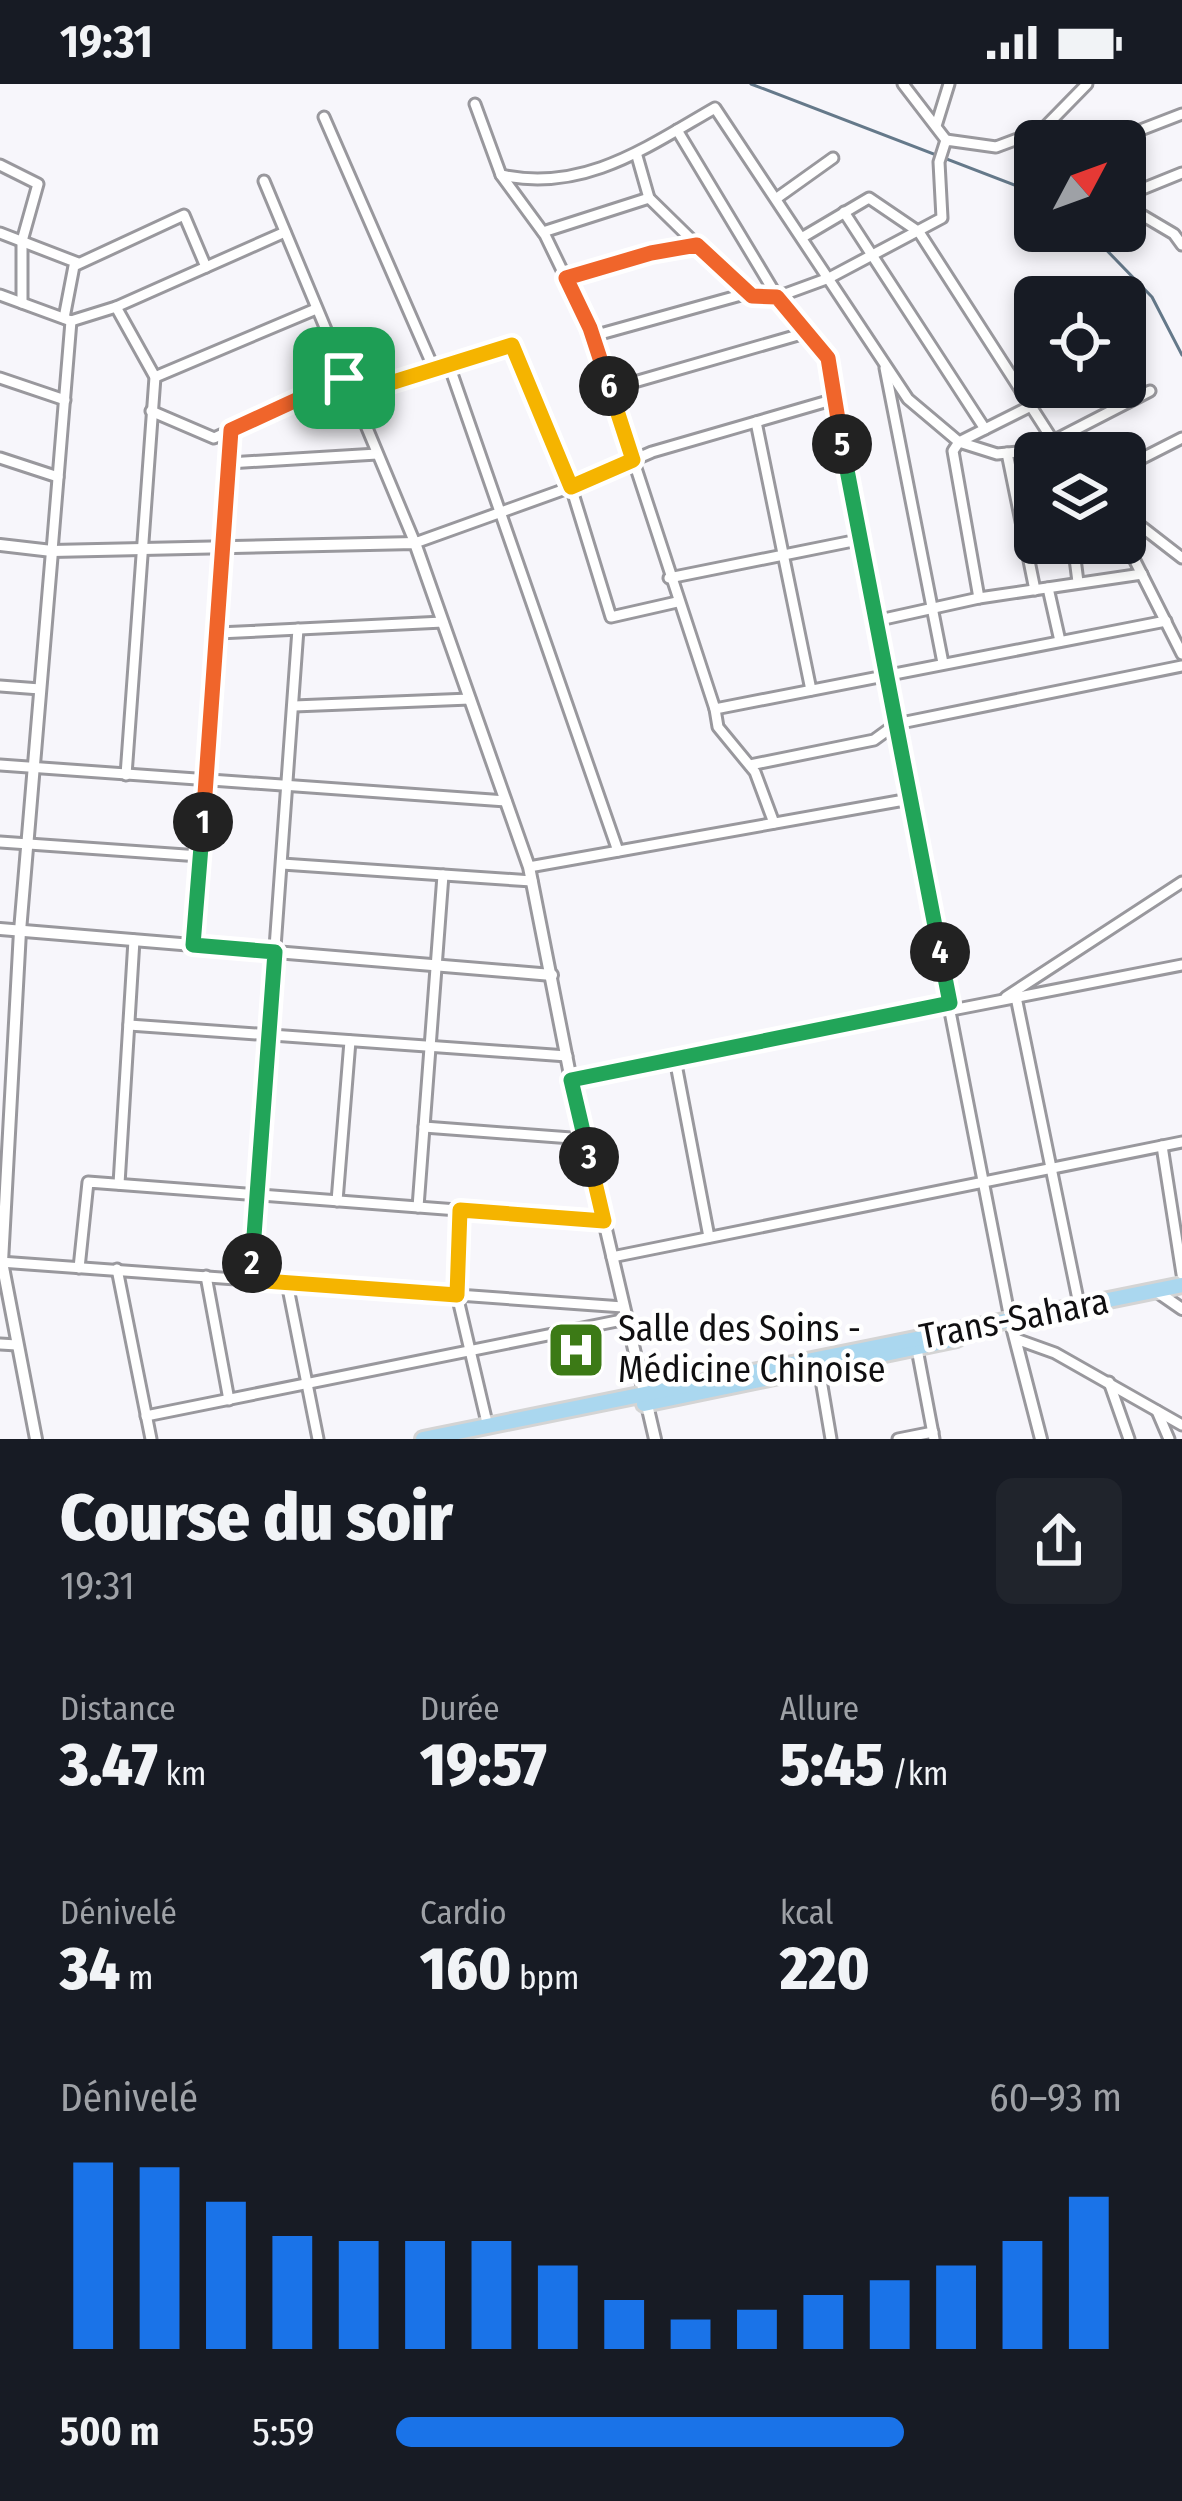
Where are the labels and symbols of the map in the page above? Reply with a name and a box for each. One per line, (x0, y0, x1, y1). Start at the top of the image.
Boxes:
north arrow (1014, 120, 1146, 252)
pin (293, 327, 395, 429)
pin: 6 (579, 356, 639, 416)
pin: 5 (812, 414, 872, 474)
pin: 1 (173, 792, 233, 852)
pin: 4 (910, 922, 970, 982)
pin: 3 (559, 1127, 619, 1187)
pin: 2 (222, 1233, 282, 1293)
street label: Trans-Sahara (916, 1279, 1112, 1359)
place label: Salle des Soins - Médicine Chinoise (618, 1307, 886, 1392)
hospital icon: Salle des Soins - Médicine Chinoise (545, 1319, 607, 1381)

